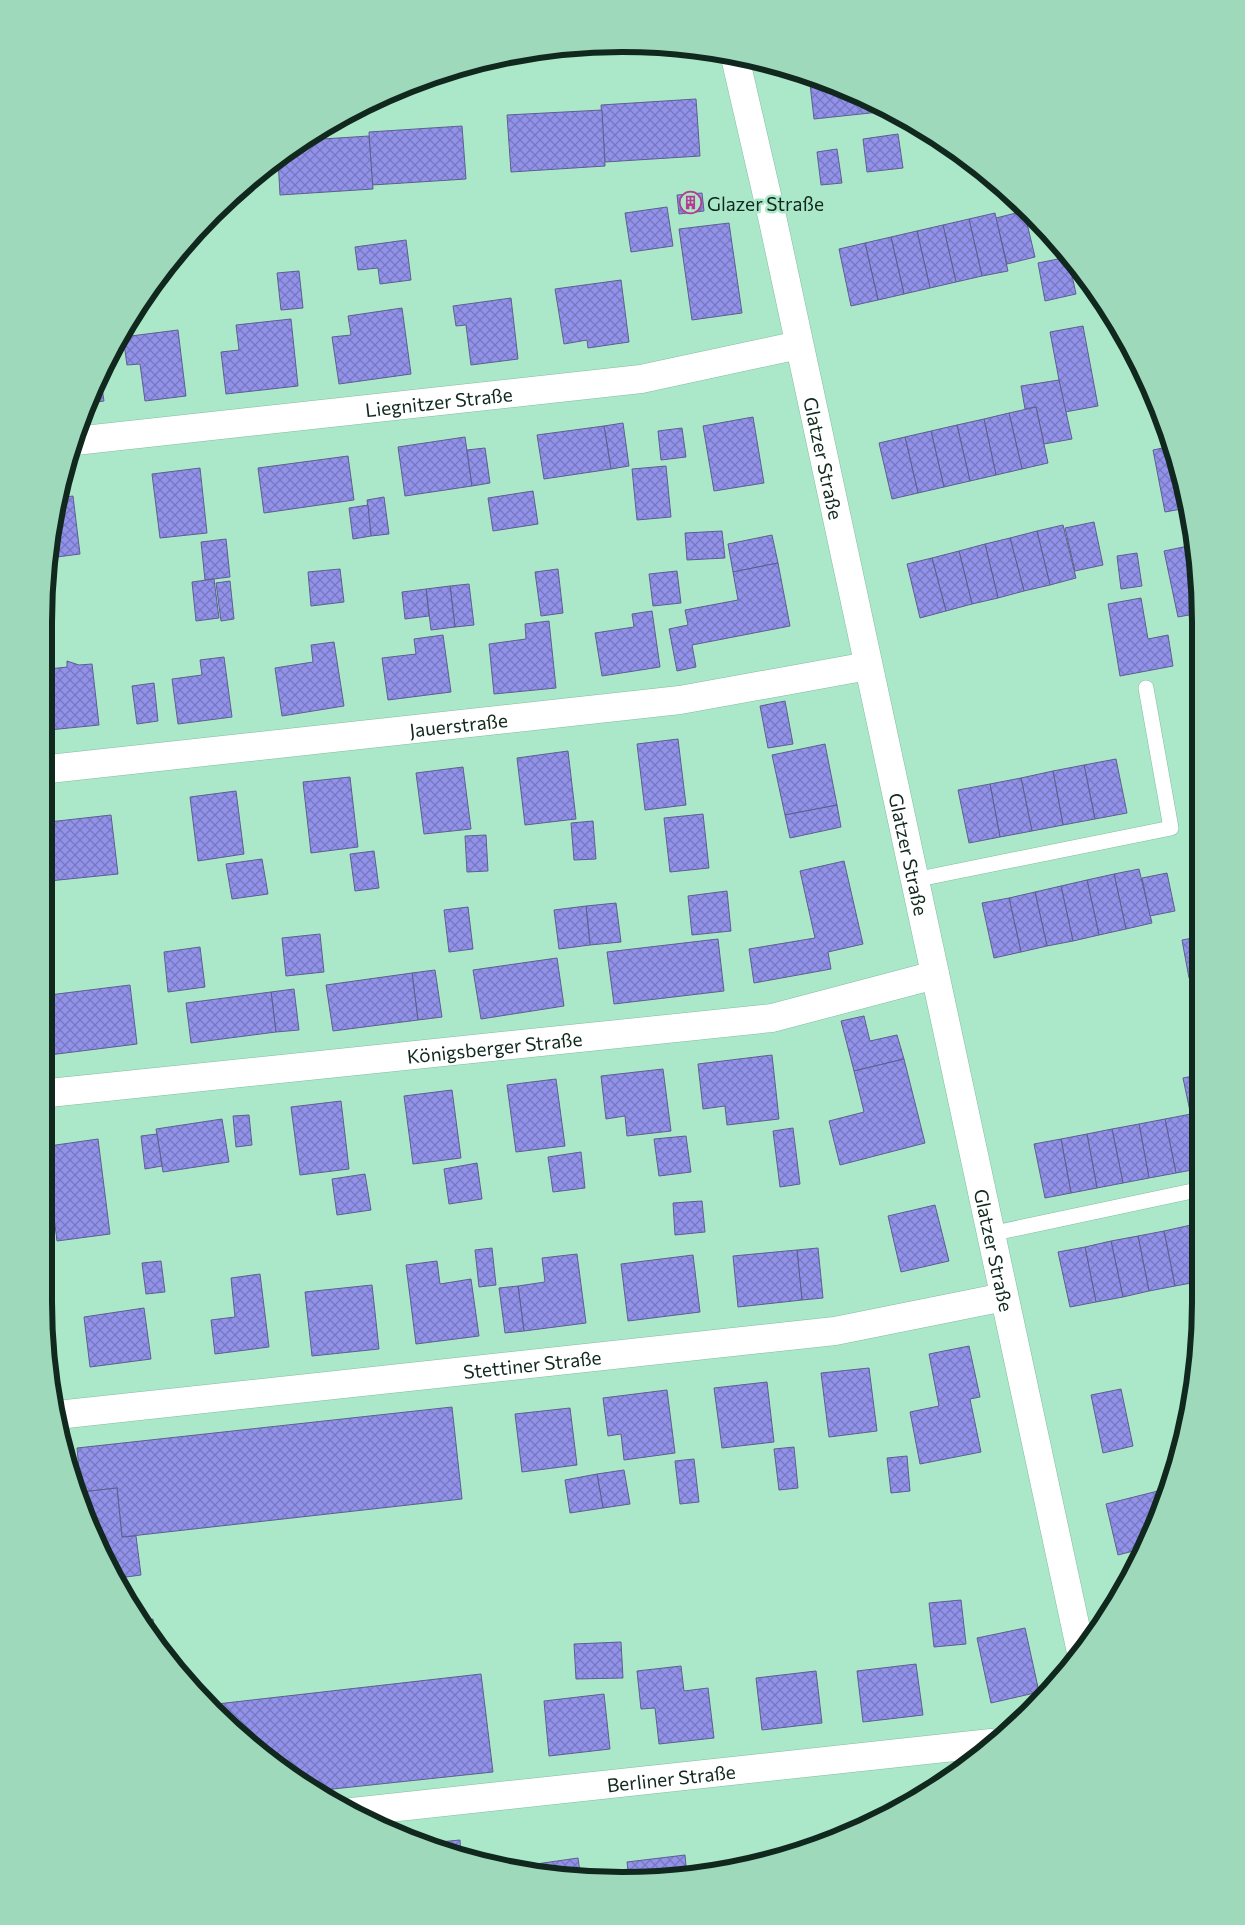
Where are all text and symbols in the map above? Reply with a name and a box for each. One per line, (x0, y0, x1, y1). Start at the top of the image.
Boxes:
building icon: Glazer Straße (679, 191, 703, 215)
place label: Glazer Straße (707, 192, 824, 215)
street label: Liegnitzer Straße (364, 382, 514, 421)
street label: Glatzer Straße (800, 395, 848, 522)
street label: Jauerstraße (408, 707, 509, 741)
street label: Glatzer Straße (885, 791, 934, 918)
street label: Königsberger Straße (406, 1026, 583, 1067)
street label: Glatzer Straße (970, 1187, 1019, 1314)
street label: Stettiner Straße (462, 1345, 602, 1383)
street label: Berliner Straße (606, 1759, 737, 1796)

